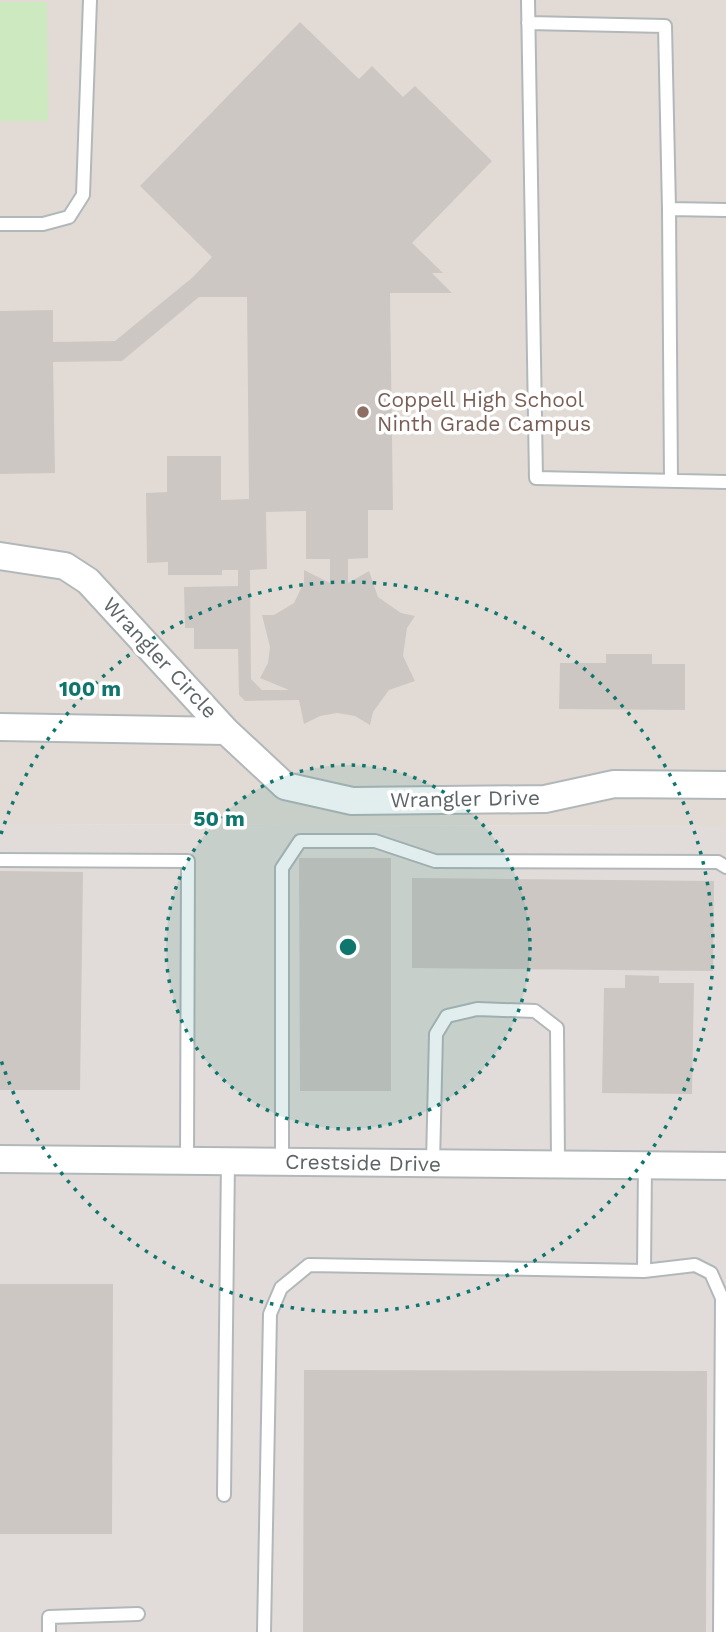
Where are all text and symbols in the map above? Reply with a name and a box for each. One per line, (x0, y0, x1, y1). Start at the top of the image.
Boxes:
place label: Coppell High School Ninth Grade Campus (377, 387, 591, 436)
marker: Coppell High School Ninth Grade Campus (355, 404, 371, 420)
street label: Wrangler Circle (98, 592, 223, 723)
text: 100 m (59, 676, 121, 701)
street label: Wrangler Drive (390, 785, 540, 812)
text: 50 m (193, 806, 245, 831)
centre of rings (336, 935, 360, 959)
street label: Crestside Drive (285, 1149, 441, 1176)

